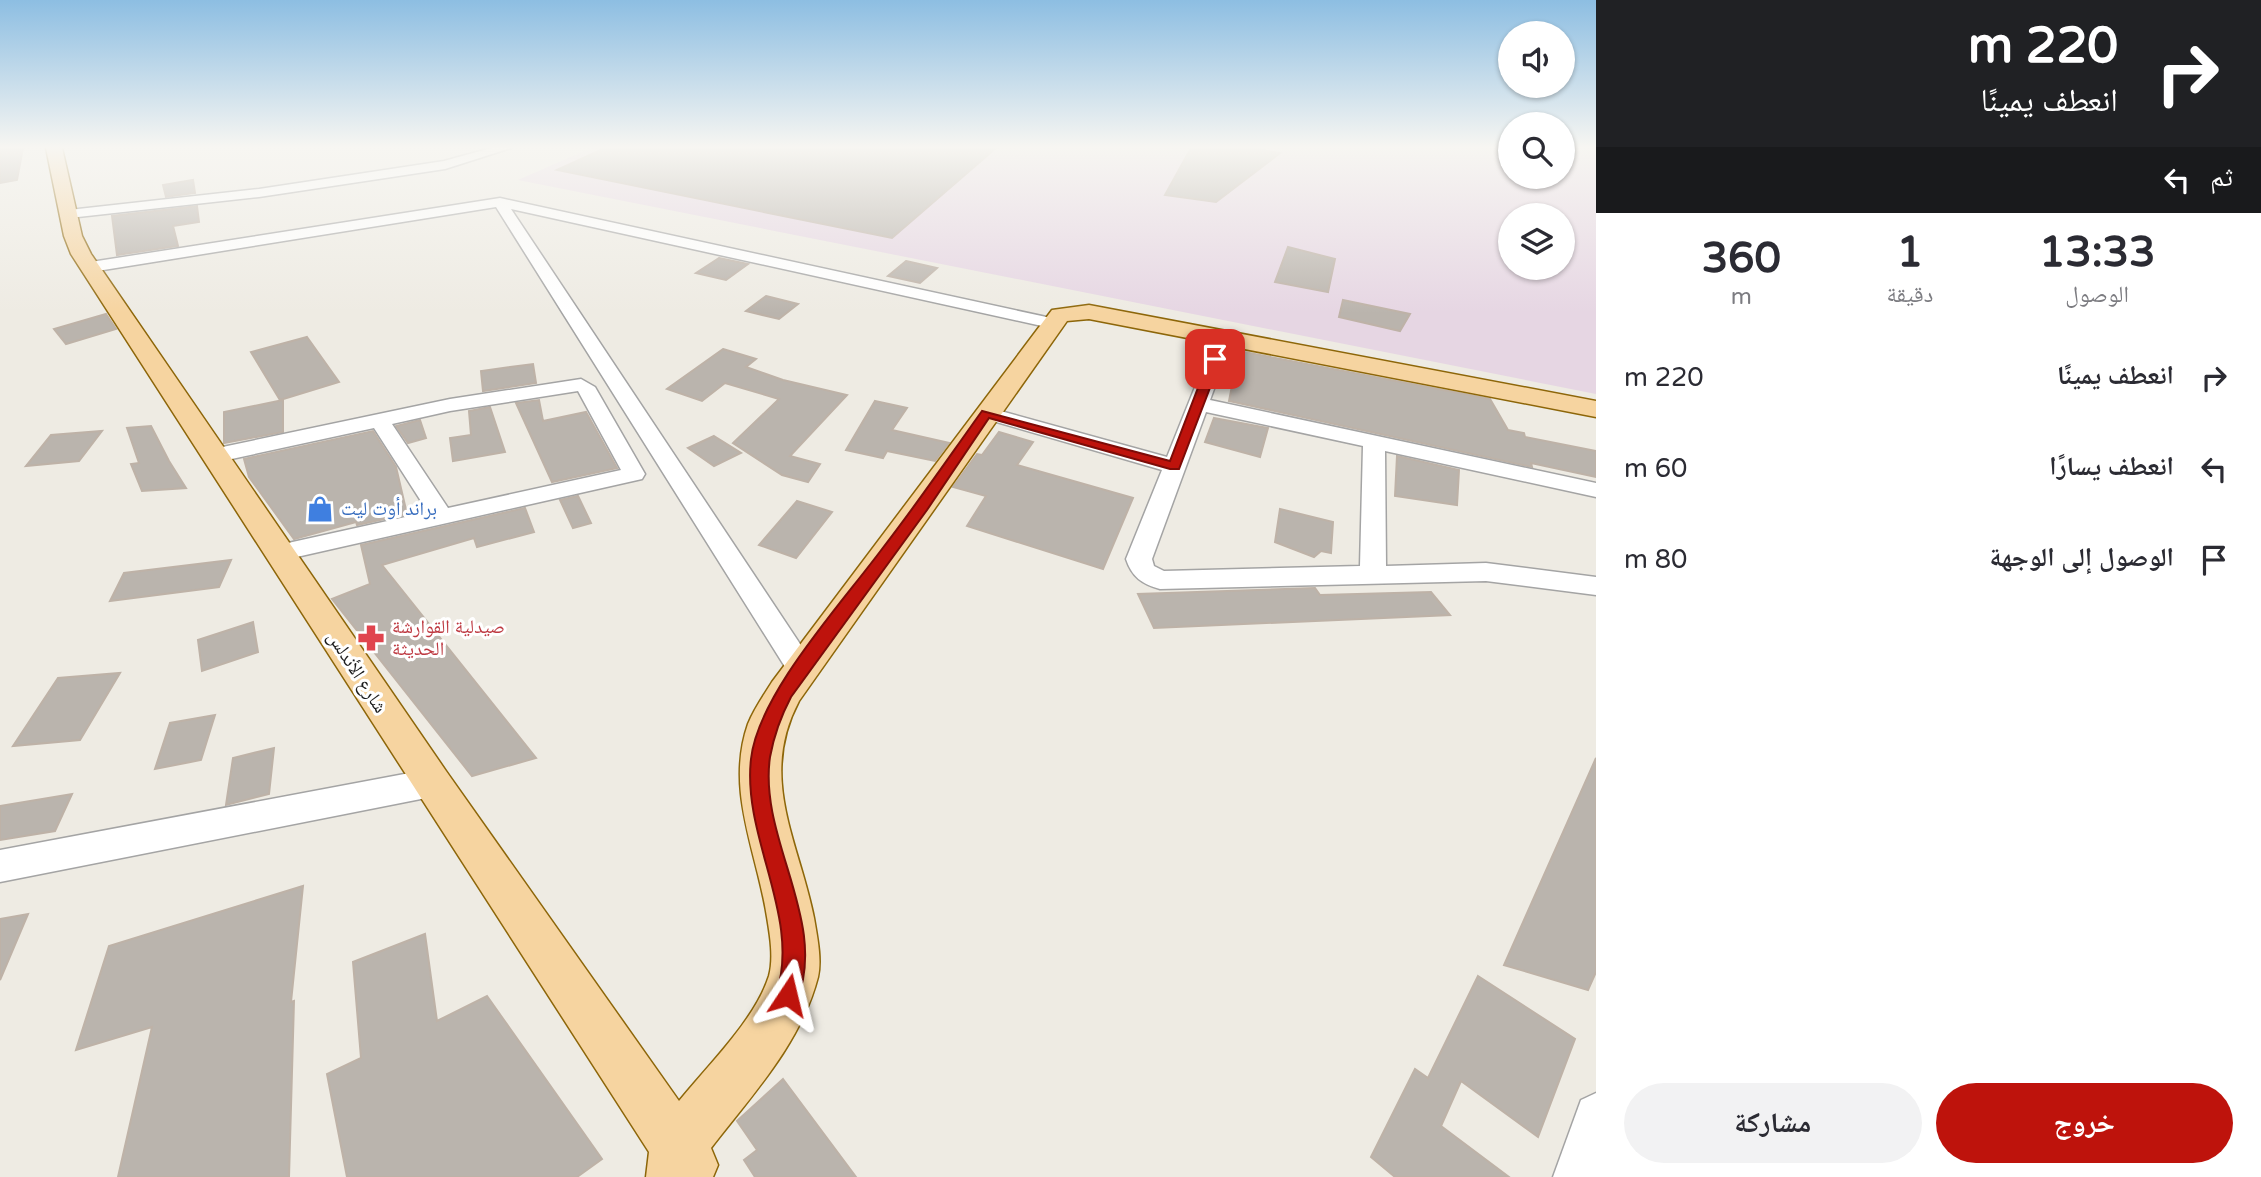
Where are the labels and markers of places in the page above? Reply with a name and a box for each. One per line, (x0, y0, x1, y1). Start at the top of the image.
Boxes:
pin (1185, 329, 1245, 389)
shop icon: براند أوت ليت (305, 494, 335, 524)
place label: براند أوت ليت (341, 497, 437, 520)
place label: صيدلية القوارشة الحديثة (392, 616, 505, 660)
pharmacy icon: صيدلية القوارشة الحديثة (356, 623, 386, 653)

